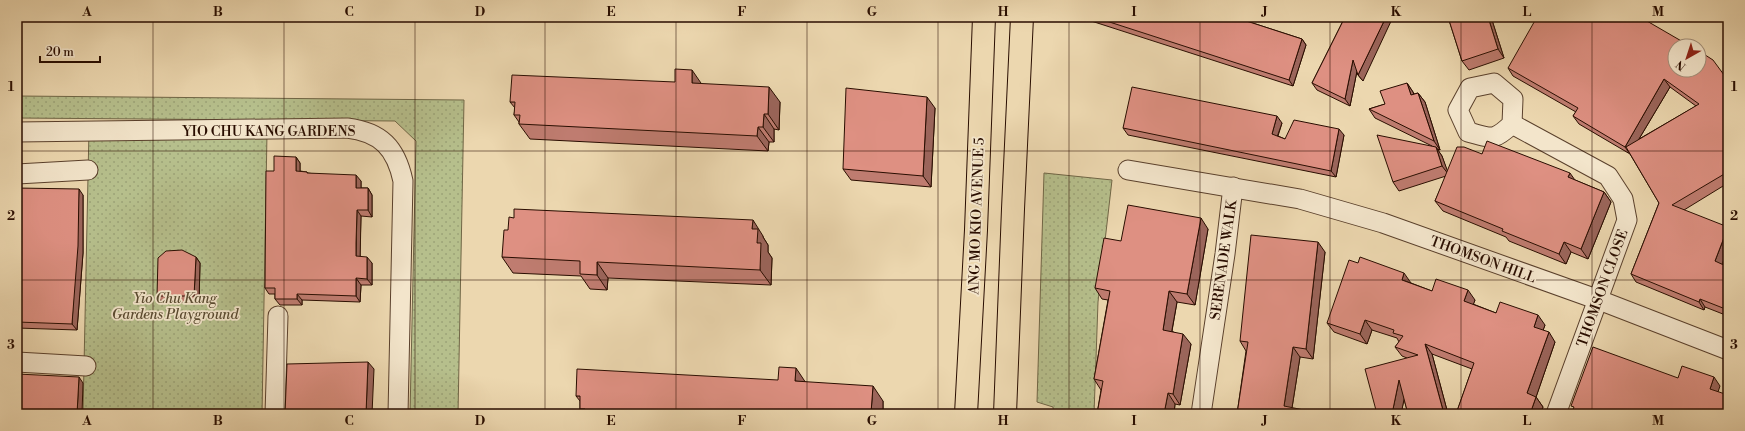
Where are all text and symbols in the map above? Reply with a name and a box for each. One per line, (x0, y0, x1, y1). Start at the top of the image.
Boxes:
text: A (81, 4, 92, 20)
text: B (213, 4, 223, 20)
text: C (344, 4, 354, 20)
text: D (475, 4, 485, 20)
text: E (606, 4, 616, 20)
text: F (737, 4, 747, 20)
text: G (867, 4, 878, 20)
text: H (998, 4, 1009, 20)
text: I (1131, 4, 1137, 20)
text: J (1260, 4, 1268, 20)
text: K (1391, 4, 1402, 20)
text: L (1523, 4, 1532, 20)
text: M (1652, 4, 1664, 20)
scale bar (40, 38, 100, 64)
north arrow (1667, 38, 1707, 78)
text: 20 m (46, 45, 74, 60)
text: N (1673, 57, 1689, 73)
text: 1 (8, 79, 15, 95)
text: 1 (1731, 79, 1738, 95)
street label: YIO CHU KANG GARDENS (181, 123, 356, 141)
street label: ANG MO KIO AVENUE 5 (965, 137, 989, 296)
street label: SERENADE WALK (1207, 198, 1241, 321)
text: 2 (7, 208, 15, 224)
text: 2 (1730, 208, 1738, 224)
street label: THOMSON CLOSE (1573, 227, 1633, 350)
street label: THOMSON HILL (1427, 232, 1538, 287)
park label: Yio Chu Kang Gardens Playground (112, 290, 239, 324)
text: 3 (7, 337, 15, 353)
text: 3 (1730, 337, 1738, 353)
text: A (81, 413, 92, 429)
text: B (213, 413, 223, 429)
text: C (344, 413, 354, 429)
text: D (475, 413, 485, 429)
text: E (606, 413, 616, 429)
text: F (737, 413, 747, 429)
text: G (867, 413, 878, 429)
text: H (998, 413, 1009, 429)
text: I (1131, 413, 1137, 429)
text: J (1260, 413, 1268, 429)
text: K (1391, 413, 1402, 429)
text: L (1523, 413, 1532, 429)
text: M (1652, 413, 1664, 429)

